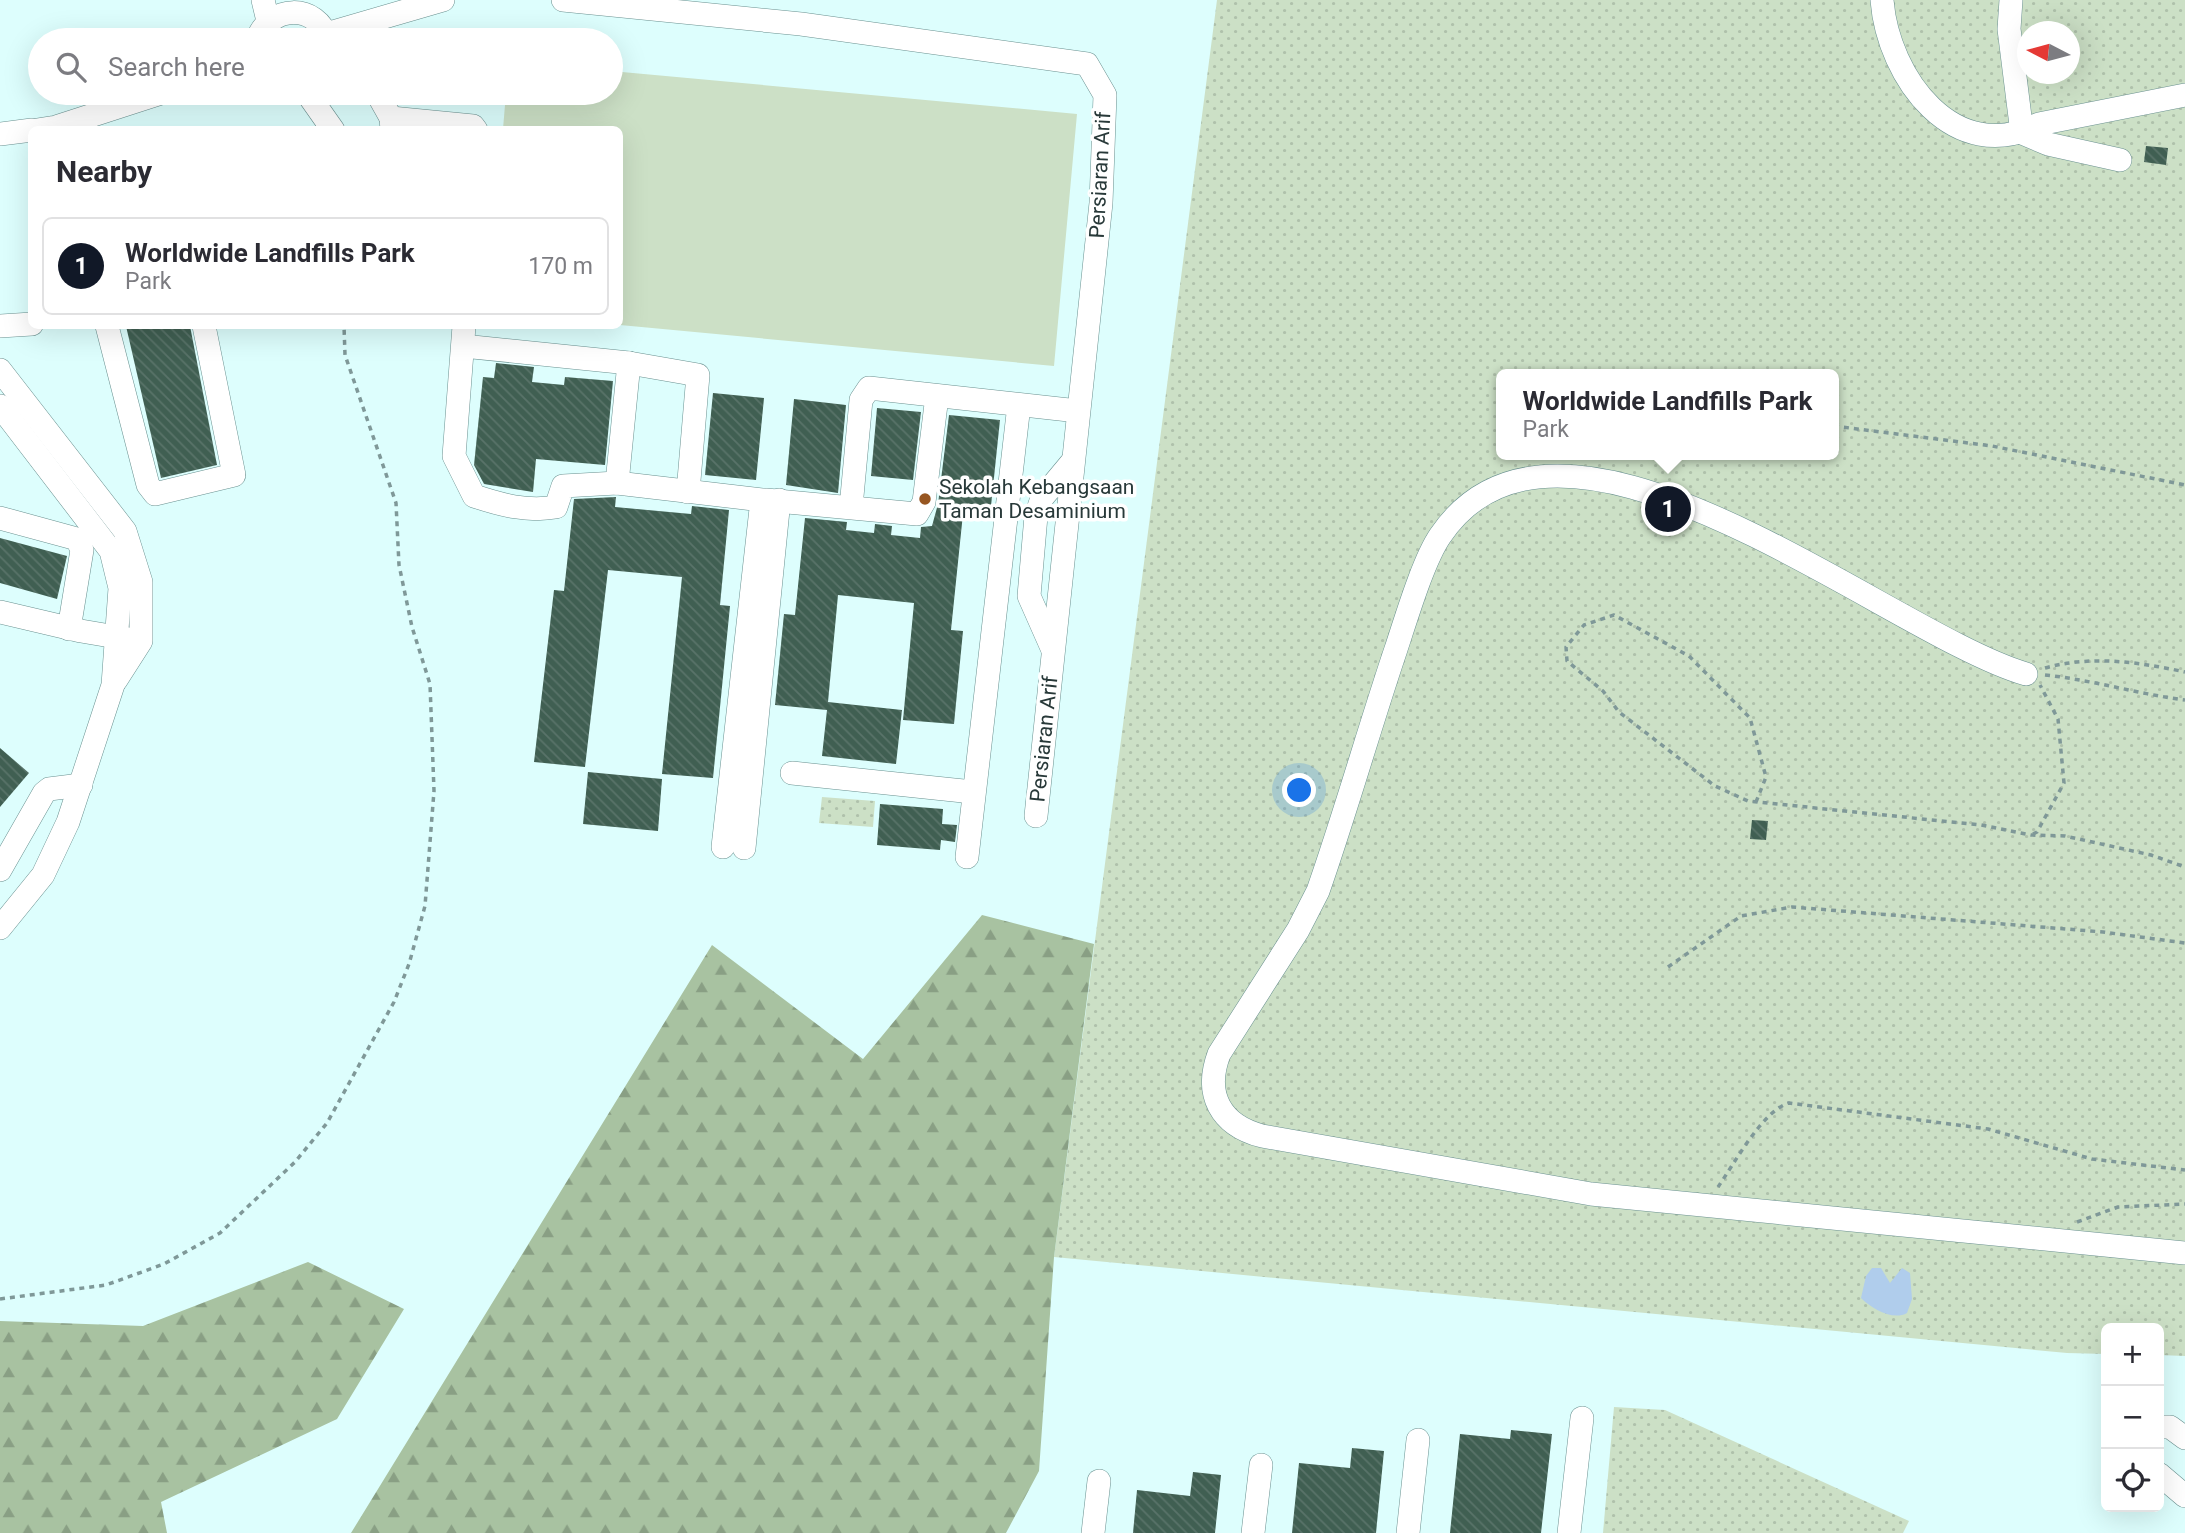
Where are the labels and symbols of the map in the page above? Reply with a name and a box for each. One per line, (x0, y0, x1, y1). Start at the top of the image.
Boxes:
north arrow (2017, 21, 2080, 84)
street label: Persiaran Arif (1085, 110, 1115, 239)
place label: Sekolah Kebangsaan Taman Desaminium (939, 475, 1134, 523)
pin: 1 (1645, 483, 1691, 535)
marker: Sekolah Kebangsaan Taman Desaminium (917, 491, 933, 507)
street label: Persiaran Arif (1025, 674, 1063, 803)
your location (1282, 773, 1316, 807)

